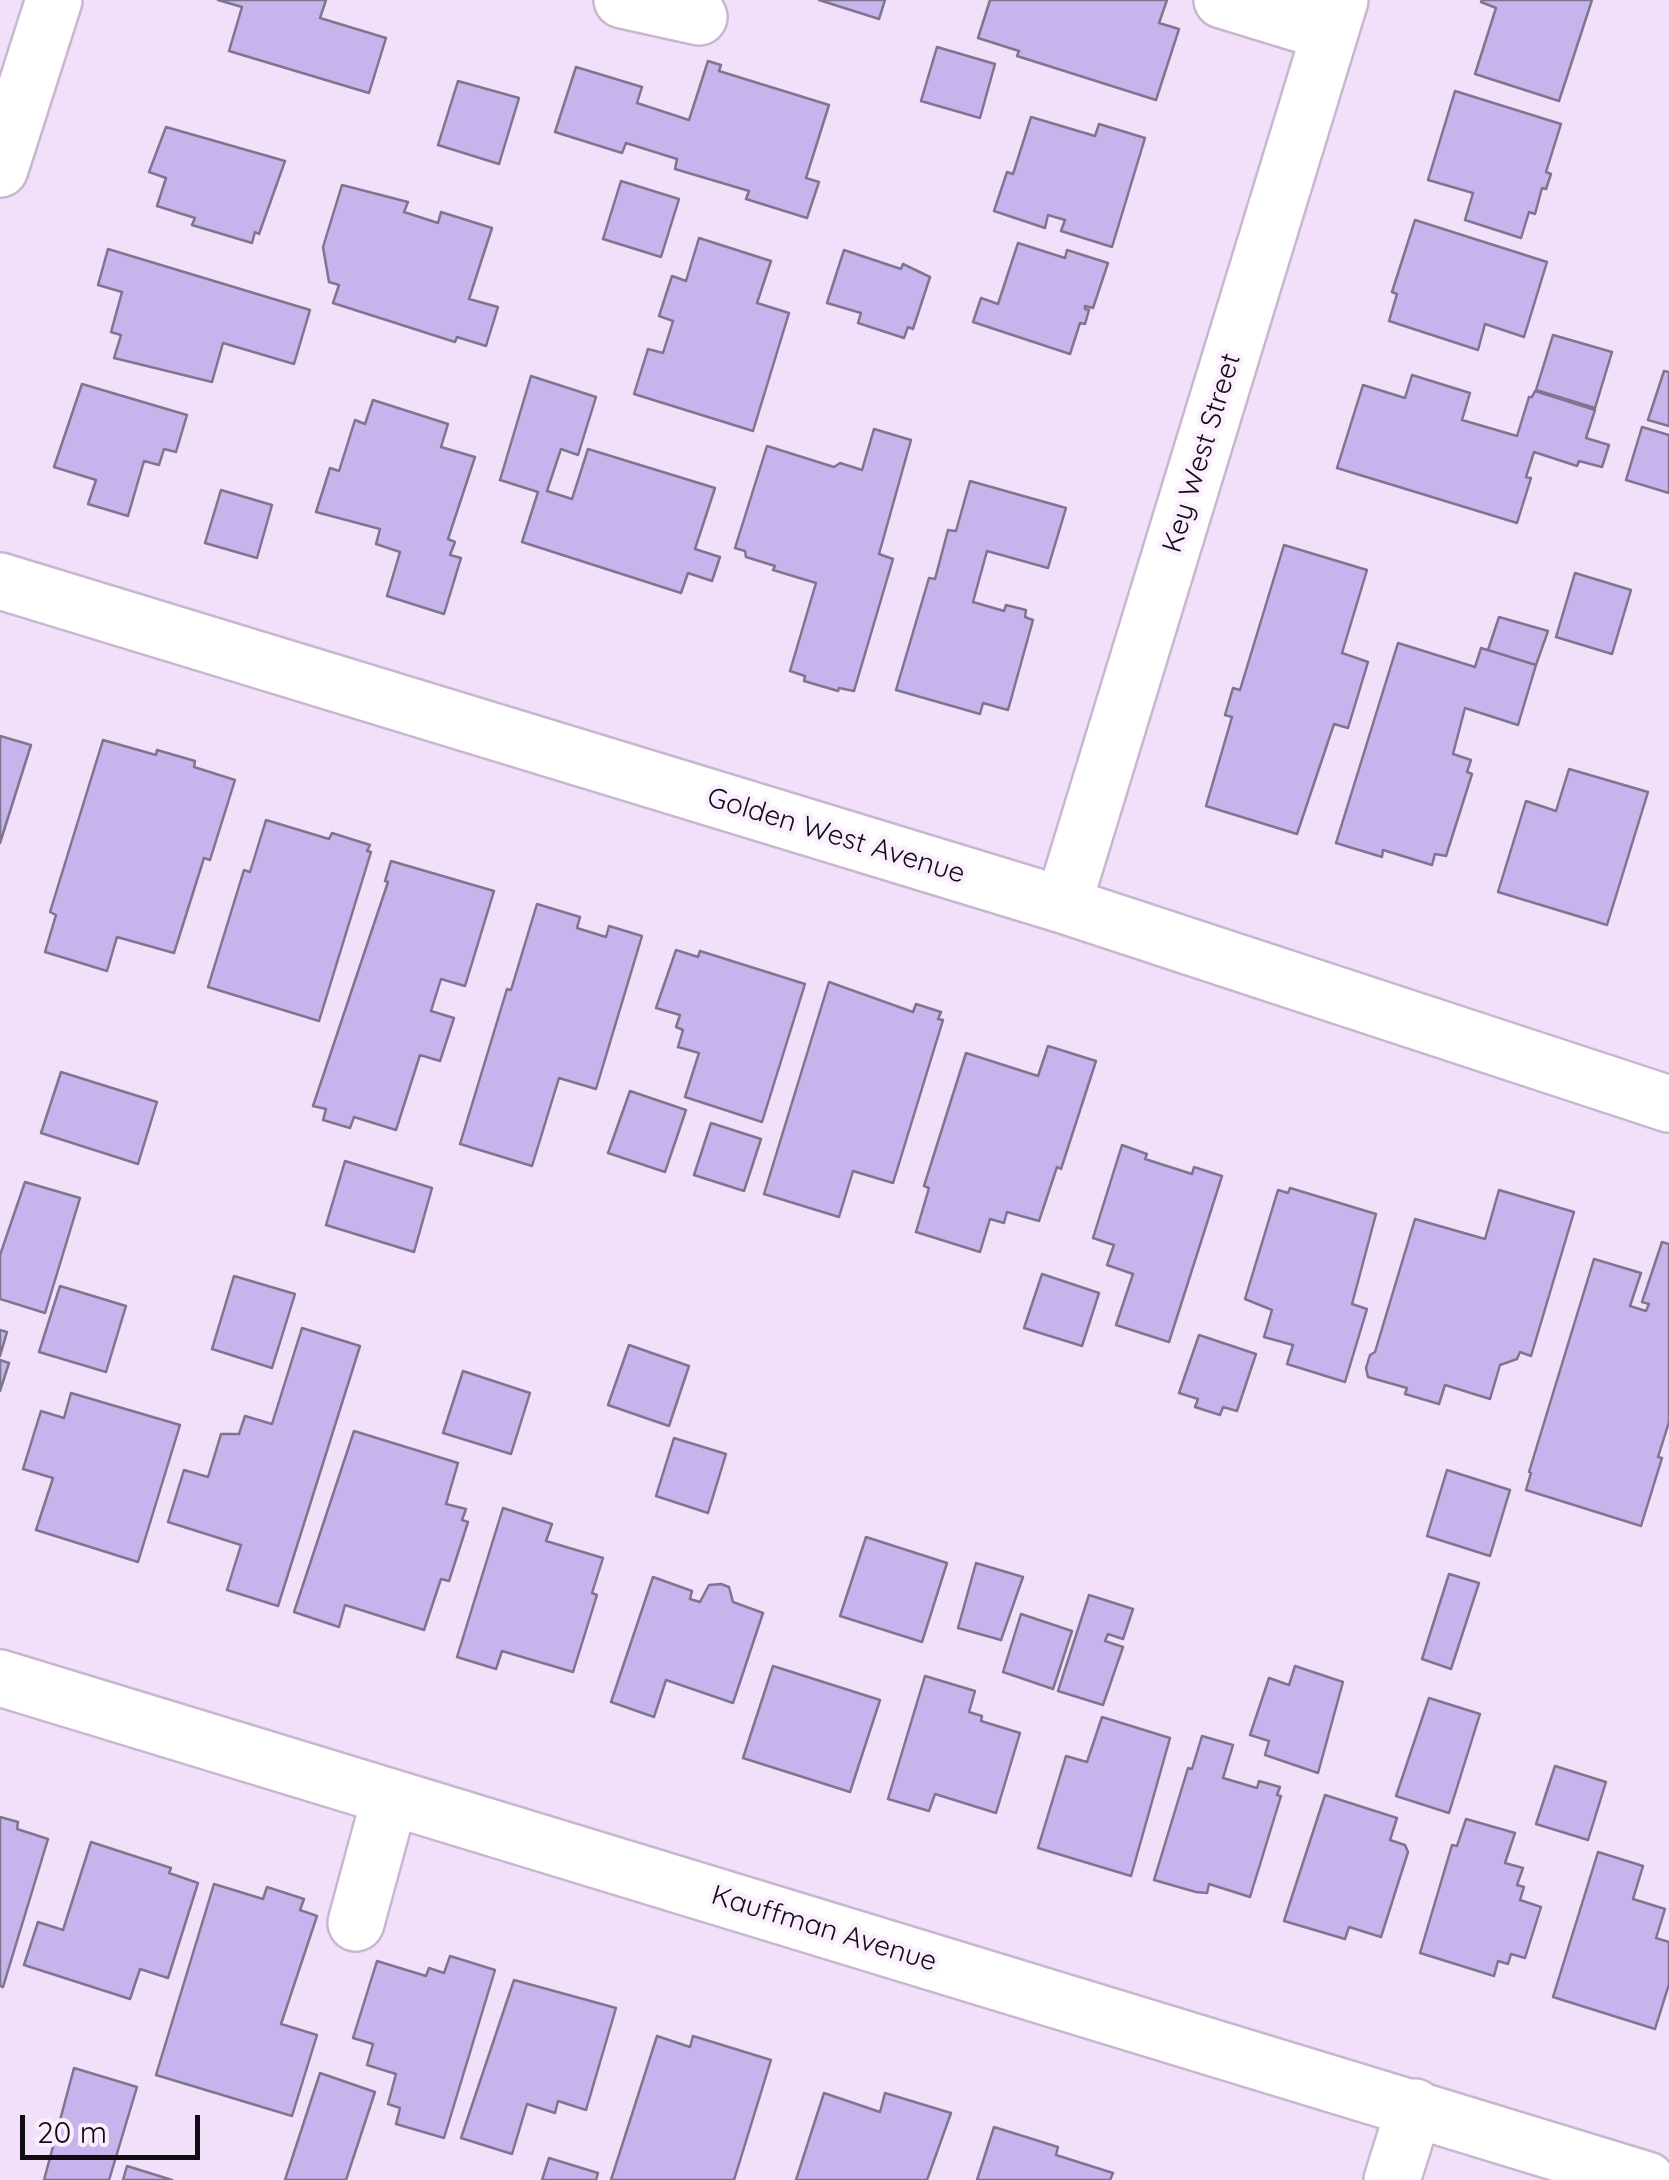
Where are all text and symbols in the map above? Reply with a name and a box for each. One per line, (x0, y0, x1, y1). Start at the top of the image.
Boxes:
street label: Key West Street (1156, 349, 1248, 557)
street label: Golden West Avenue (703, 781, 969, 891)
street label: Kauffman Avenue (707, 1879, 941, 1979)
scale bar (25, 2095, 205, 2157)
text: 20 m (37, 2113, 107, 2151)

